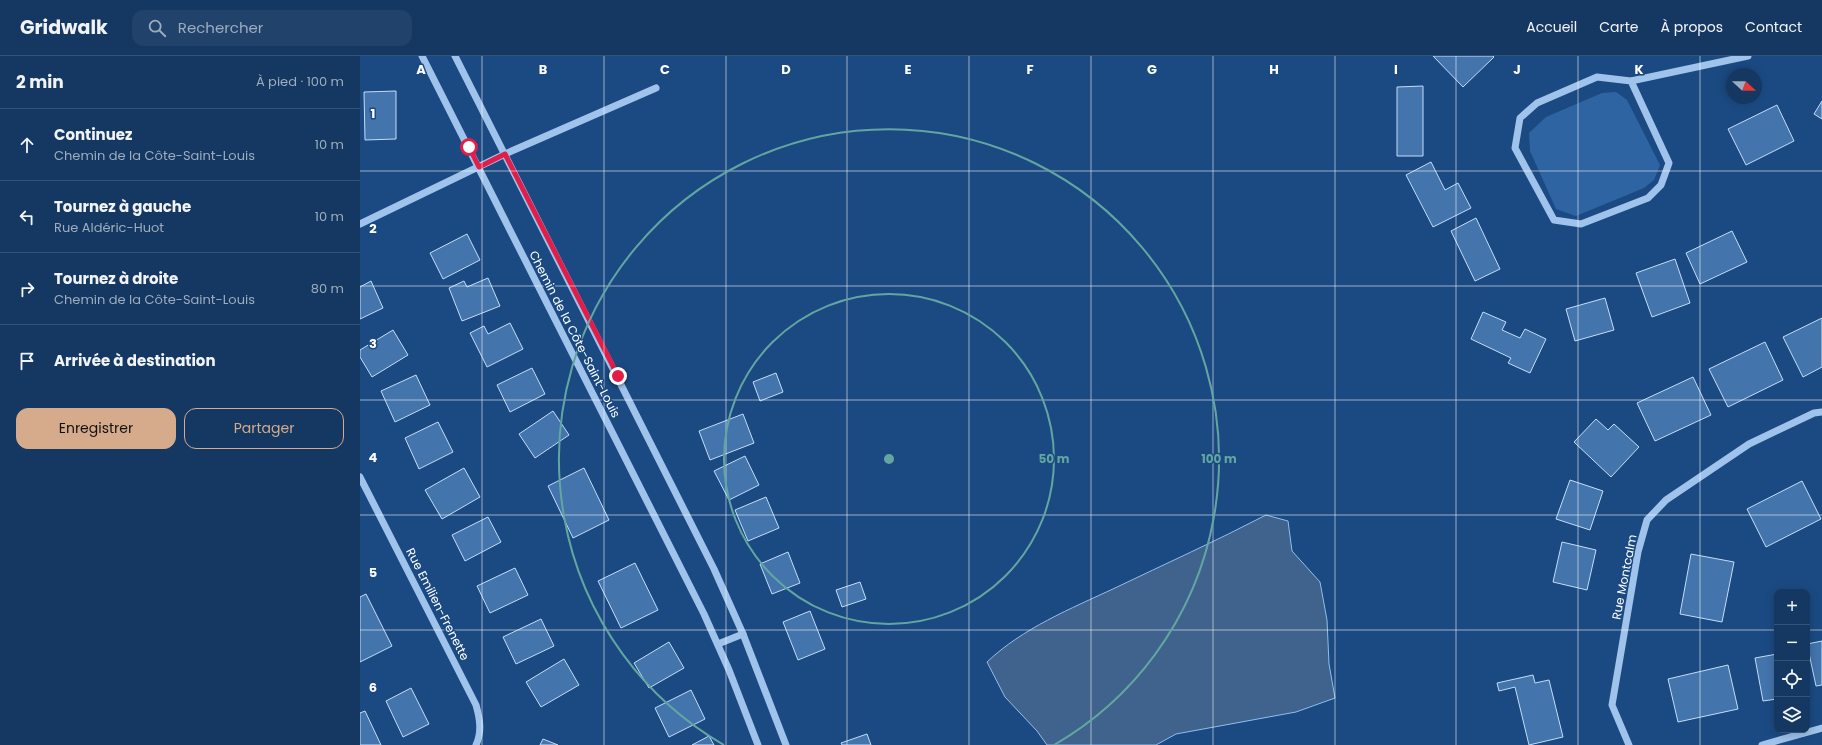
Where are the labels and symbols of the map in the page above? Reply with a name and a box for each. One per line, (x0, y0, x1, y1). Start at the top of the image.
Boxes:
text: A (416, 60, 426, 79)
text: B (539, 60, 548, 79)
text: C (660, 60, 670, 79)
text: D (781, 60, 791, 79)
text: E (904, 60, 912, 79)
text: F (1026, 60, 1034, 79)
text: G (1147, 60, 1157, 79)
text: H (1269, 60, 1279, 79)
text: I (1394, 60, 1398, 79)
text: J (1513, 60, 1521, 79)
text: K (1634, 60, 1644, 79)
north arrow (1726, 68, 1762, 104)
text: 1 (371, 104, 375, 123)
route start (460, 138, 478, 156)
text: 2 (369, 219, 377, 238)
street label: Chemin de la Côte-Saint-Louis (525, 248, 625, 420)
text: 3 (369, 334, 377, 353)
route end (609, 367, 627, 385)
text: 4 (369, 448, 378, 467)
text: 50 m (1039, 450, 1070, 467)
text: 100 m (1201, 450, 1237, 467)
centre of rings (882, 452, 896, 466)
street label: Rue Montcalm (1607, 533, 1641, 621)
street label: Rue Emilien-Frenette (402, 545, 474, 663)
text: 5 (369, 563, 377, 582)
text: 6 (369, 678, 377, 697)

